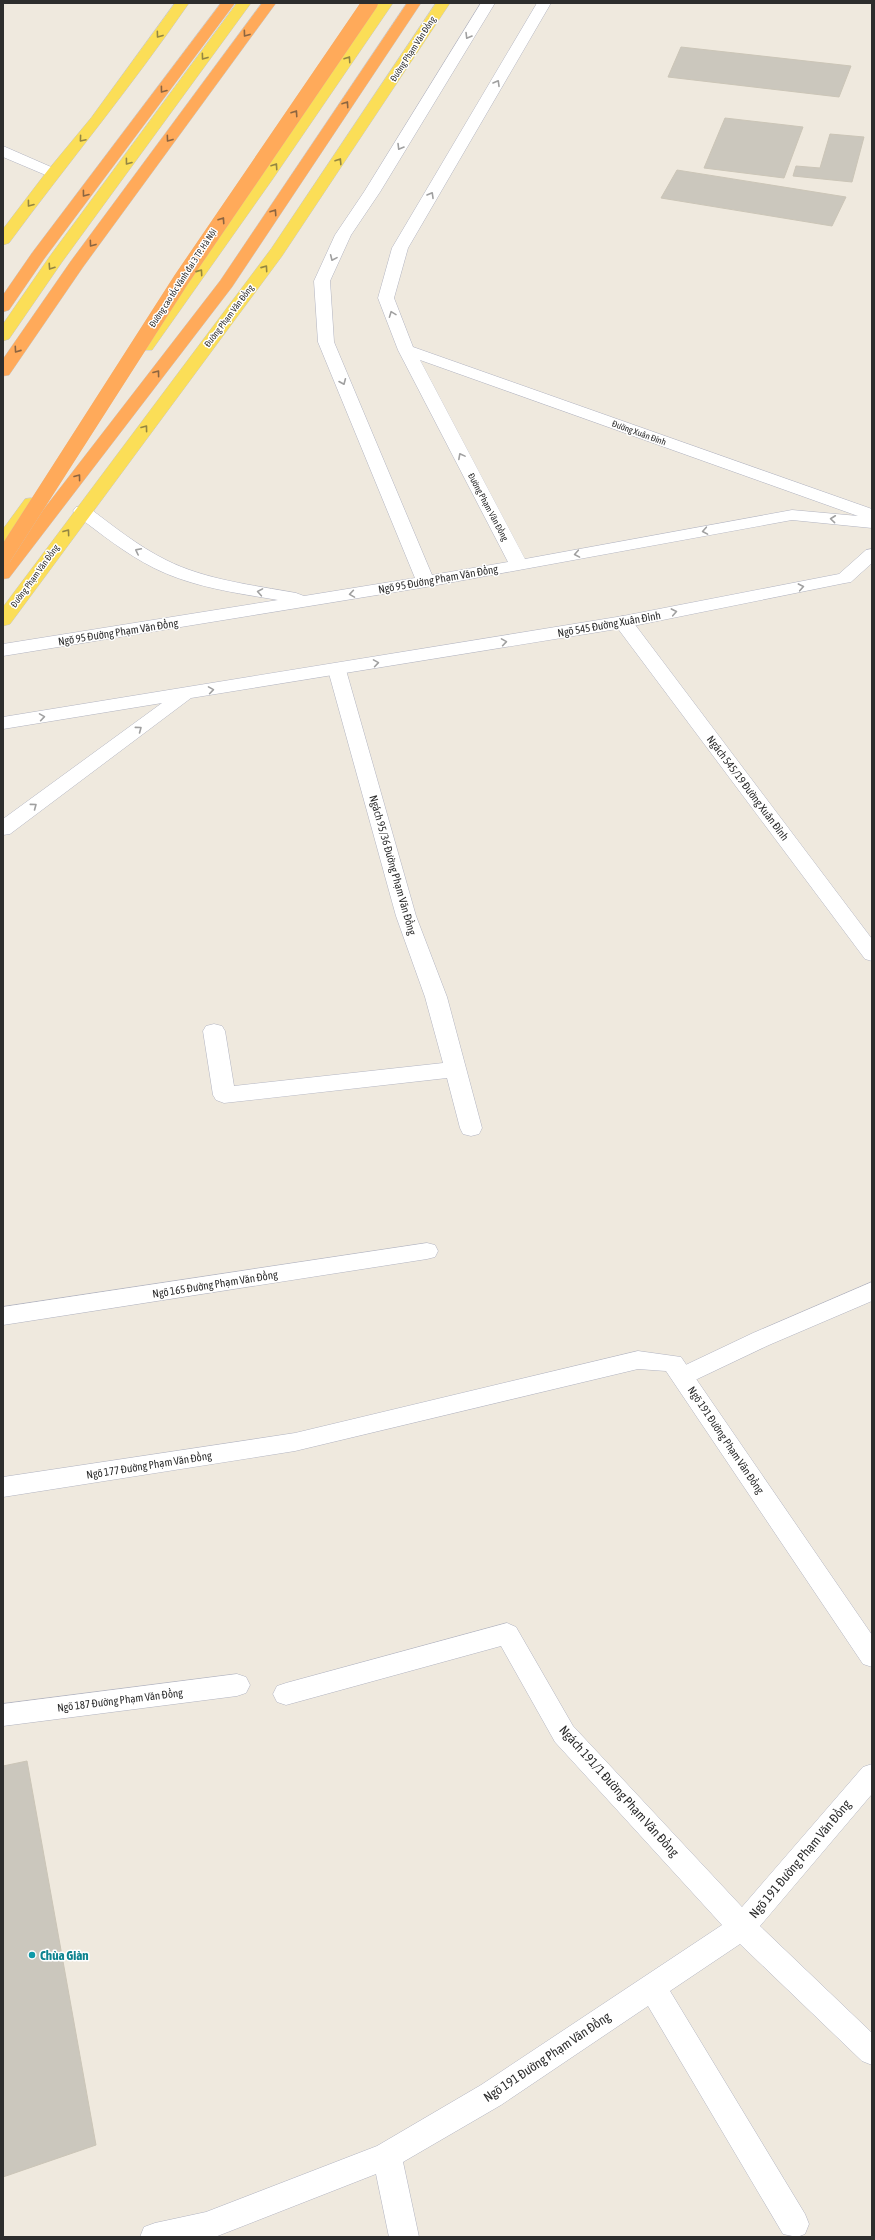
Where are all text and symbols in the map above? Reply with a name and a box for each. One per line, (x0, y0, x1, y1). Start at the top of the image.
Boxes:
street label: Đường Phạm Văn Đồng (387, 14, 438, 83)
one-way arrow (157, 30, 164, 37)
one-way arrow (244, 30, 251, 37)
one-way arrow (465, 32, 472, 39)
one-way arrow (201, 53, 209, 60)
one-way arrow (343, 56, 350, 63)
one-way arrow (492, 80, 499, 87)
one-way arrow (160, 86, 167, 93)
one-way arrow (342, 101, 349, 108)
one-way arrow (290, 110, 298, 117)
one-way arrow (79, 134, 86, 141)
one-way arrow (166, 135, 174, 142)
one-way arrow (397, 143, 404, 150)
one-way arrow (126, 158, 133, 165)
one-way arrow (334, 158, 342, 165)
one-way arrow (270, 163, 277, 170)
one-way arrow (82, 190, 89, 197)
one-way arrow (426, 192, 433, 199)
one-way arrow (28, 200, 35, 207)
one-way arrow (269, 209, 276, 216)
one-way arrow (217, 217, 225, 224)
street label: Đường cao tốc Vành đai 3 TP. Hà Nội (147, 226, 219, 329)
one-way arrow (90, 239, 97, 246)
one-way arrow (329, 255, 337, 262)
one-way arrow (48, 263, 56, 270)
one-way arrow (260, 265, 268, 272)
one-way arrow (195, 270, 202, 277)
street label: Đường Phạm Văn Đồng (202, 282, 256, 349)
one-way arrow (389, 310, 397, 317)
one-way arrow (14, 346, 22, 353)
one-way arrow (152, 371, 159, 378)
one-way arrow (339, 379, 347, 386)
street label: Đường Xuân Đỉnh (610, 419, 668, 447)
one-way arrow (140, 425, 148, 432)
one-way arrow (458, 453, 466, 461)
street label: Đường Phạm Văn Đồng (466, 471, 511, 543)
one-way arrow (73, 474, 80, 481)
one-way arrow (830, 515, 836, 524)
one-way arrow (702, 526, 708, 535)
one-way arrow (62, 529, 70, 536)
street label: Đường Phạm Văn Đồng (8, 542, 61, 609)
one-way arrow (134, 548, 142, 556)
one-way arrow (574, 550, 580, 558)
street label: Ngõ 95 Đường Phạm Văn Đồng (377, 563, 499, 596)
one-way arrow (798, 583, 804, 591)
one-way arrow (257, 588, 263, 596)
one-way arrow (349, 589, 356, 598)
street label: Ngõ 545 Đường Xuân Đỉnh (557, 609, 661, 639)
one-way arrow (670, 609, 677, 617)
street label: Ngõ 95 Đường Phạm Văn Đồng (57, 617, 179, 648)
one-way arrow (501, 638, 507, 647)
one-way arrow (373, 659, 379, 668)
one-way arrow (208, 686, 215, 695)
one-way arrow (38, 713, 45, 722)
one-way arrow (134, 726, 141, 733)
street label: Ngách 545/19 Đường Xuân Đỉnh (705, 733, 791, 843)
street label: Ngách 95/36 Đường Phạm Văn Đồng (366, 794, 419, 937)
one-way arrow (30, 804, 37, 811)
street label: Ngõ 165 Đường Phạm Văn Đồng (152, 1268, 279, 1301)
street label: Ngõ 191 Đường Phạm Văn Đồng (685, 1384, 767, 1497)
street label: Ngõ 177 Đường Phạm Văn Đồng (86, 1449, 213, 1482)
street label: Ngõ 187 Đường Phạm Văn Đồng (56, 1686, 184, 1715)
street label: Ngách 191/1 Đường Phạm Văn Đồng (556, 1722, 682, 1860)
street label: Ngõ 191 Đường Phạm Văn Đồng (746, 1797, 854, 1921)
place label: Chùa Giàn (40, 1948, 89, 1963)
marker: Chùa Giàn (27, 1950, 37, 1960)
street label: Ngõ 191 Đường Phạm Văn Đồng (481, 2009, 614, 2105)

